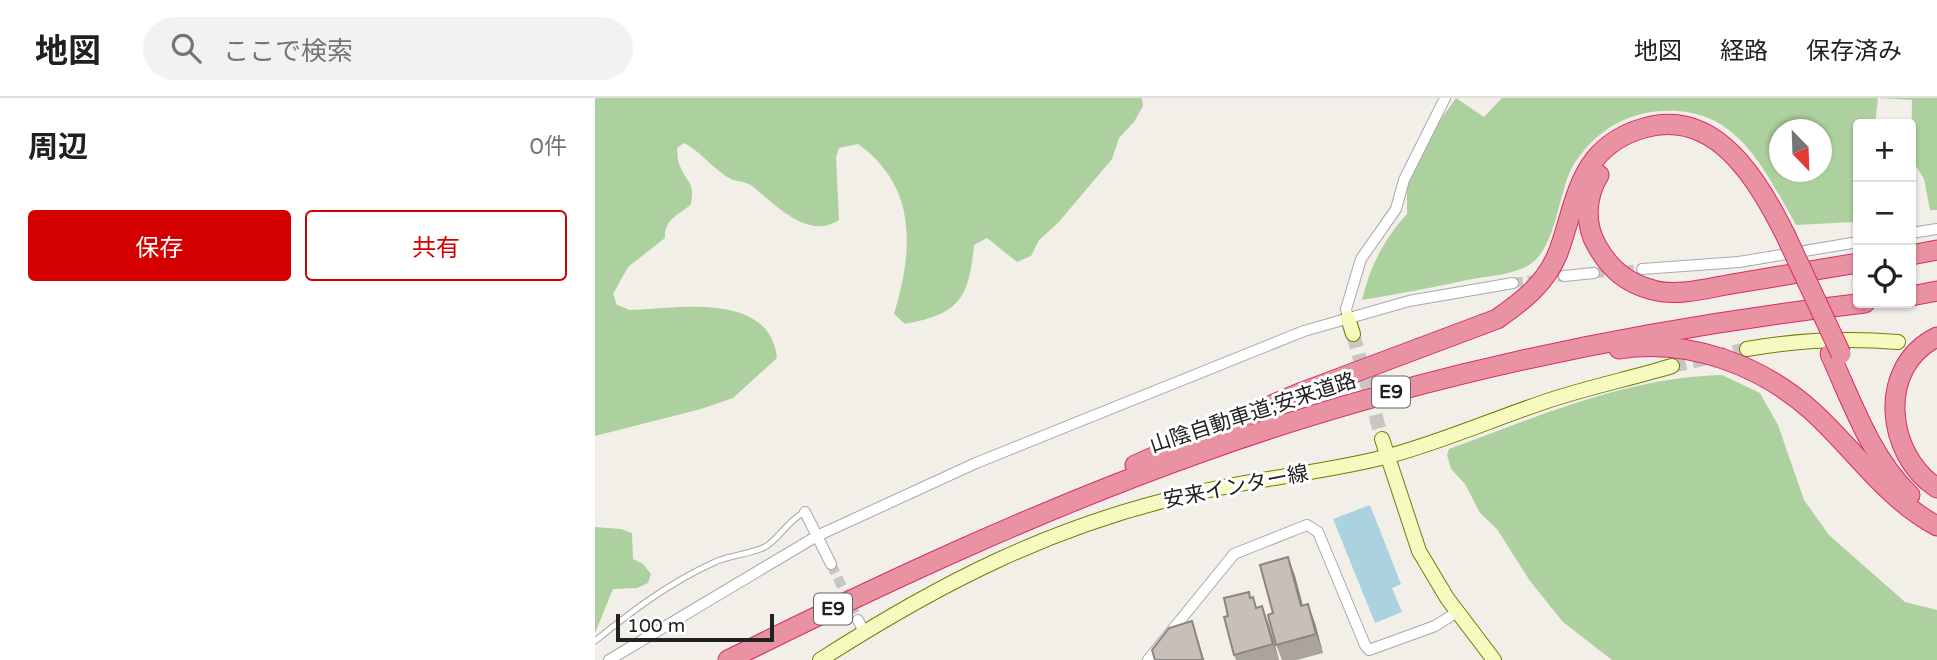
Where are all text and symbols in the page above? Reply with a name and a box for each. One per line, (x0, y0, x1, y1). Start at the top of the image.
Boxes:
search box (143, 17, 633, 80)
icon: search (167, 29, 205, 67)
text: 地図 (35, 32, 101, 71)
text: ここで検索 (223, 36, 353, 67)
text: 地図 (1634, 37, 1682, 66)
text: 経路 (1720, 37, 1768, 66)
text: 保存済み (1806, 37, 1902, 66)
north arrow (1769, 119, 1832, 182)
map controls (1853, 119, 1916, 308)
button: + (1853, 119, 1916, 182)
text: 周辺 (28, 129, 88, 166)
text: 0件 (530, 133, 567, 161)
button: − (1853, 182, 1916, 245)
button: 保存 (28, 210, 291, 281)
button: 共有 (305, 210, 567, 281)
button: locate (1853, 245, 1916, 308)
street label: 山陰自動車道;安来道路 (1147, 368, 1359, 458)
road number: E9 (1372, 376, 1410, 408)
street label: 安来インター線 (1161, 461, 1311, 513)
road number: E9 (814, 594, 852, 624)
scale bar (616, 611, 773, 643)
text: 100 m (627, 615, 685, 637)

